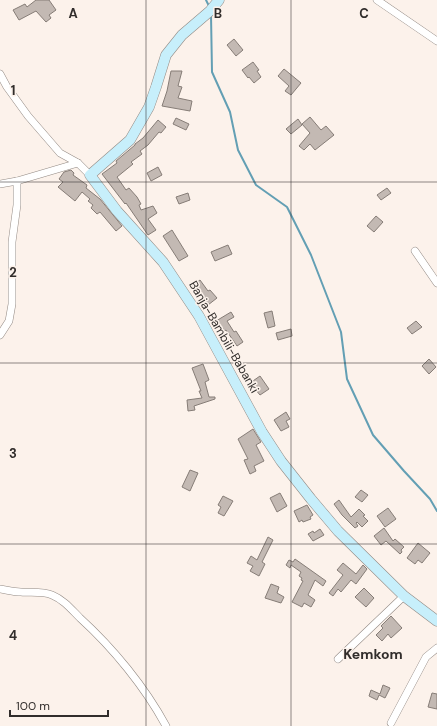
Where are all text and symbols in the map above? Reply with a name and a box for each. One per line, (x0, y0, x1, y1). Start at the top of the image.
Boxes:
text: A (68, 5, 78, 22)
text: B (214, 5, 222, 22)
text: C (359, 5, 369, 22)
text: 1 (11, 82, 15, 99)
text: 2 (9, 264, 17, 281)
street label: Banja-Bambili-Babanki (185, 278, 263, 396)
text: 3 (9, 445, 17, 462)
text: 4 (9, 627, 17, 644)
district label: Kemkom (343, 645, 403, 663)
scale bar (10, 692, 108, 718)
text: 100 m (16, 698, 50, 714)

